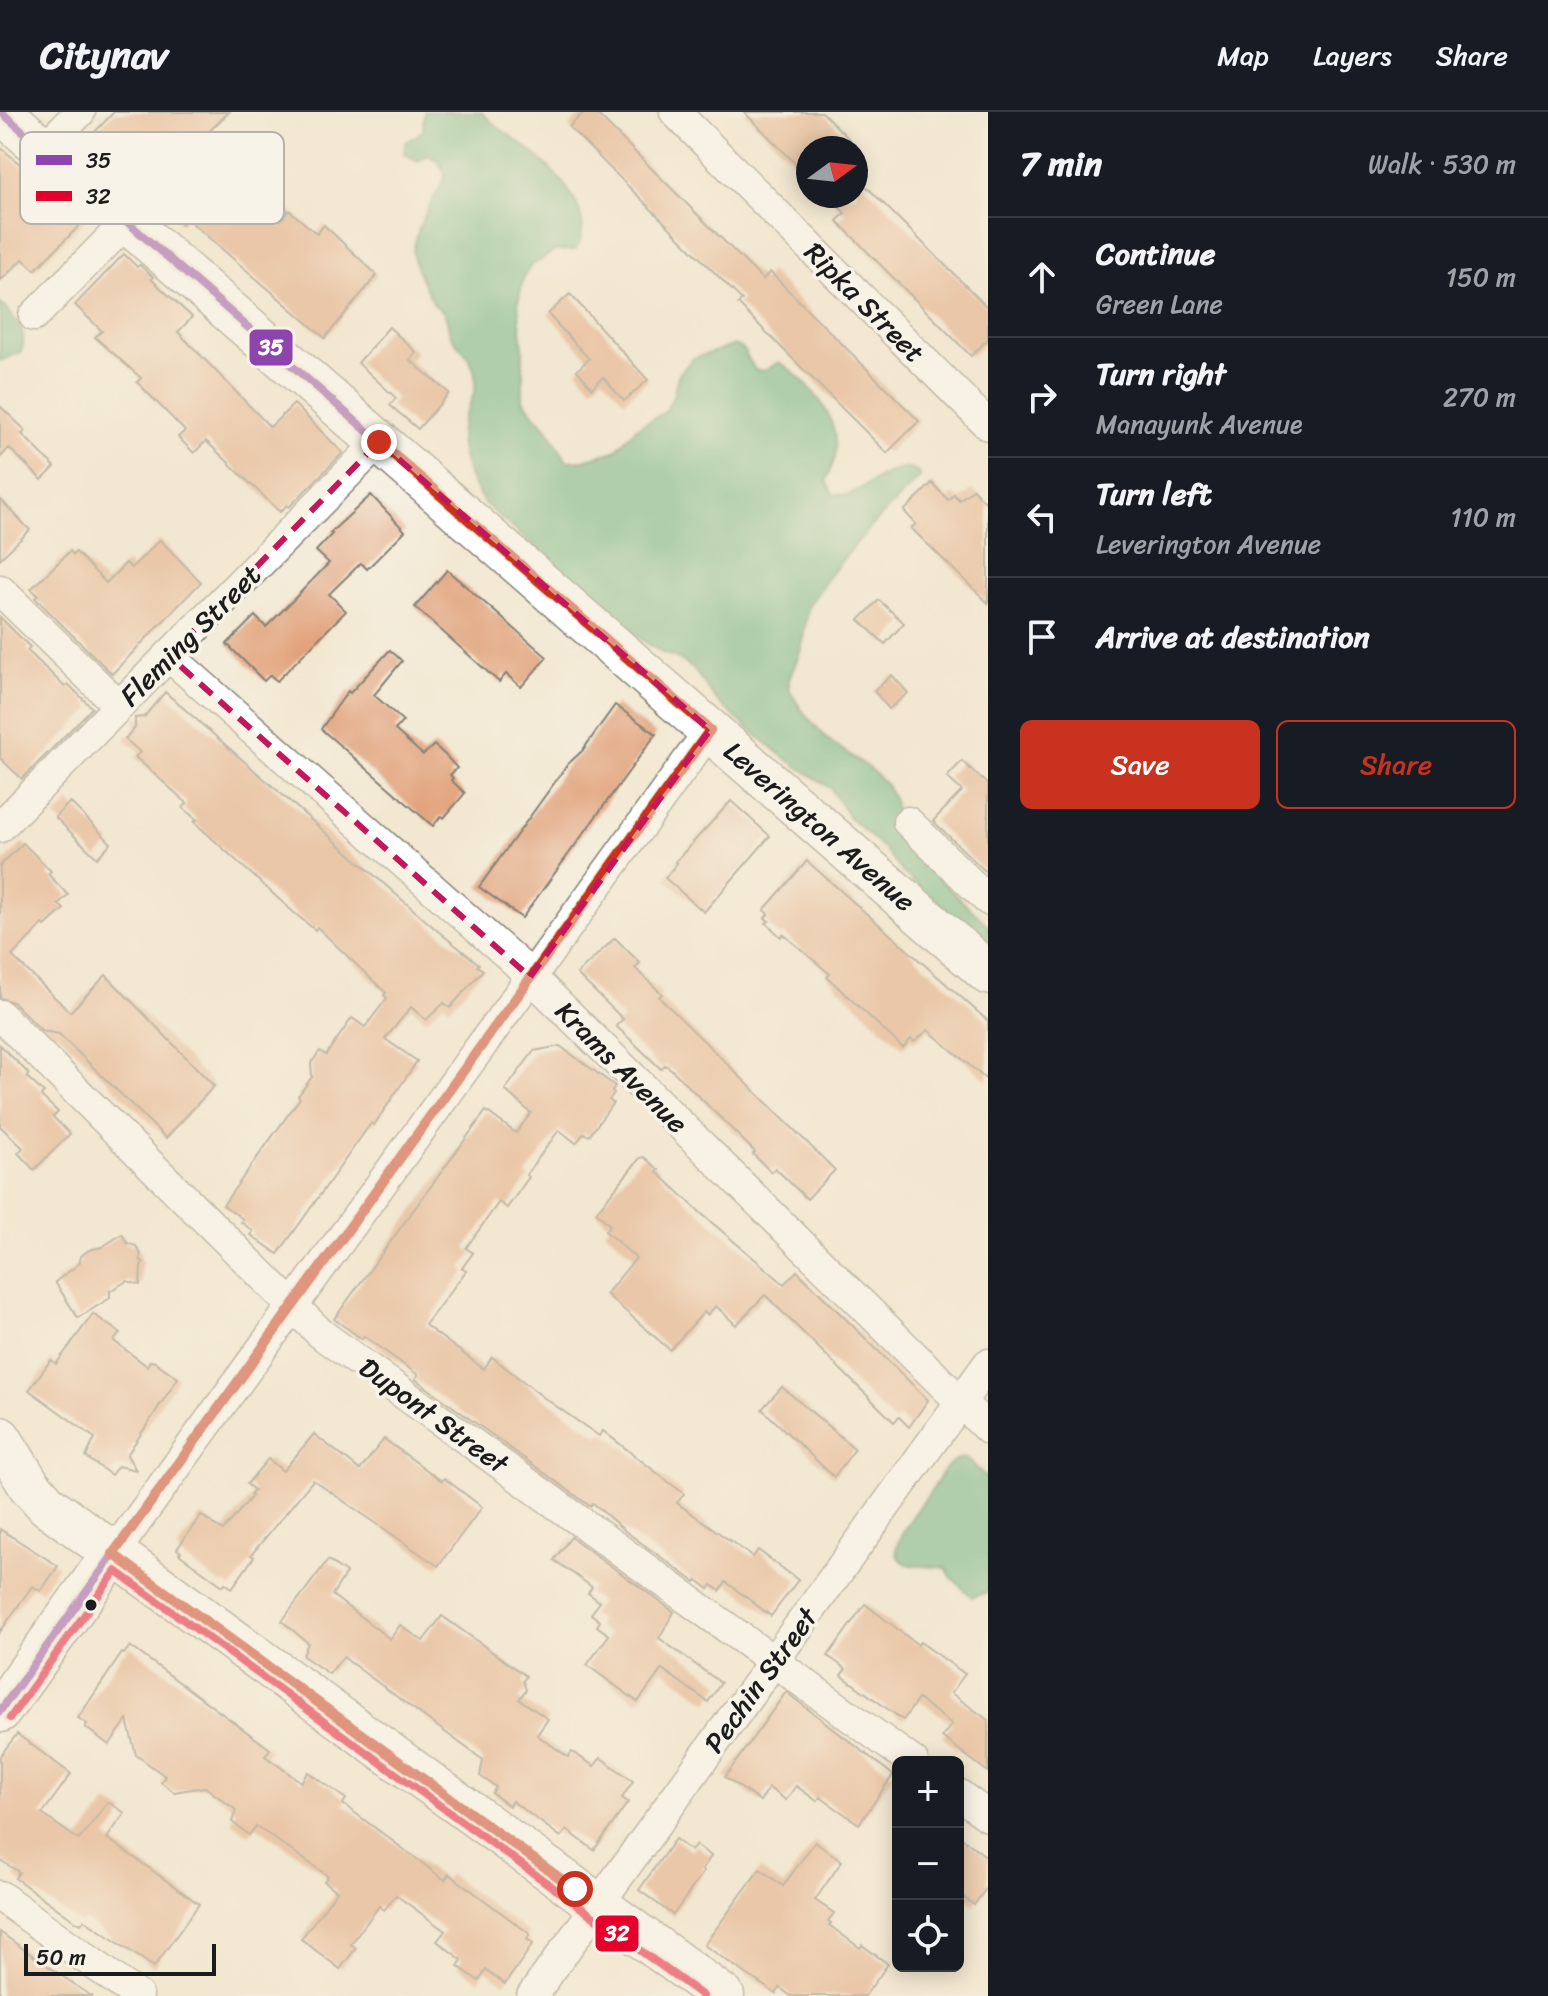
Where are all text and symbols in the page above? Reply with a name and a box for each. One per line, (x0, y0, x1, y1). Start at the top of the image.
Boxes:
text: Citynav (40, 22, 168, 89)
text: Map (1217, 31, 1269, 80)
text: Layers (1313, 31, 1392, 80)
text: Share (1436, 31, 1508, 80)
legend (20, 132, 284, 224)
text: 7 min (1020, 134, 1102, 194)
north arrow (796, 136, 868, 208)
text: 35 (86, 141, 112, 180)
text: Walk · 530 m (1368, 141, 1516, 187)
text: 32 (86, 177, 111, 216)
text: Continue (1096, 227, 1215, 281)
street label: Ripka Street (792, 230, 937, 375)
text: 150 m (1446, 254, 1516, 300)
icon: ahead (1020, 255, 1064, 299)
text: Green Lane (1096, 281, 1223, 327)
line badge: 35 (248, 328, 294, 367)
text: 35 (257, 328, 284, 367)
text: Turn right (1096, 347, 1226, 401)
text: 270 m (1443, 374, 1516, 420)
icon: right (1020, 375, 1064, 419)
text: Manayunk Avenue (1096, 401, 1303, 447)
route end (361, 424, 397, 460)
text: Turn left (1096, 467, 1212, 521)
text: 110 m (1451, 494, 1516, 540)
icon: left (1020, 495, 1064, 539)
text: Leverington Avenue (1096, 521, 1321, 567)
street label: Fleming Street (107, 552, 273, 718)
text: Arrive at destination (1096, 610, 1370, 664)
icon: arrive (1020, 615, 1064, 659)
button: Save (1020, 720, 1260, 809)
button: Share (1276, 720, 1516, 809)
street label: Leverington Avenue (712, 728, 927, 924)
street label: Krams Avenue (543, 989, 700, 1146)
street label: Dupont Street (348, 1344, 521, 1488)
street label: Pechin Street (690, 1595, 831, 1764)
unlabelled marker (83, 1597, 99, 1613)
map controls (892, 1756, 964, 1972)
button: + (892, 1756, 964, 1828)
button: − (892, 1828, 964, 1900)
route start (557, 1871, 593, 1907)
button: locate (892, 1900, 964, 1972)
line badge: 32 (594, 1914, 640, 1953)
text: 32 (604, 1914, 630, 1953)
text: 50 m (36, 1938, 86, 1977)
scale bar (24, 1940, 216, 1976)

